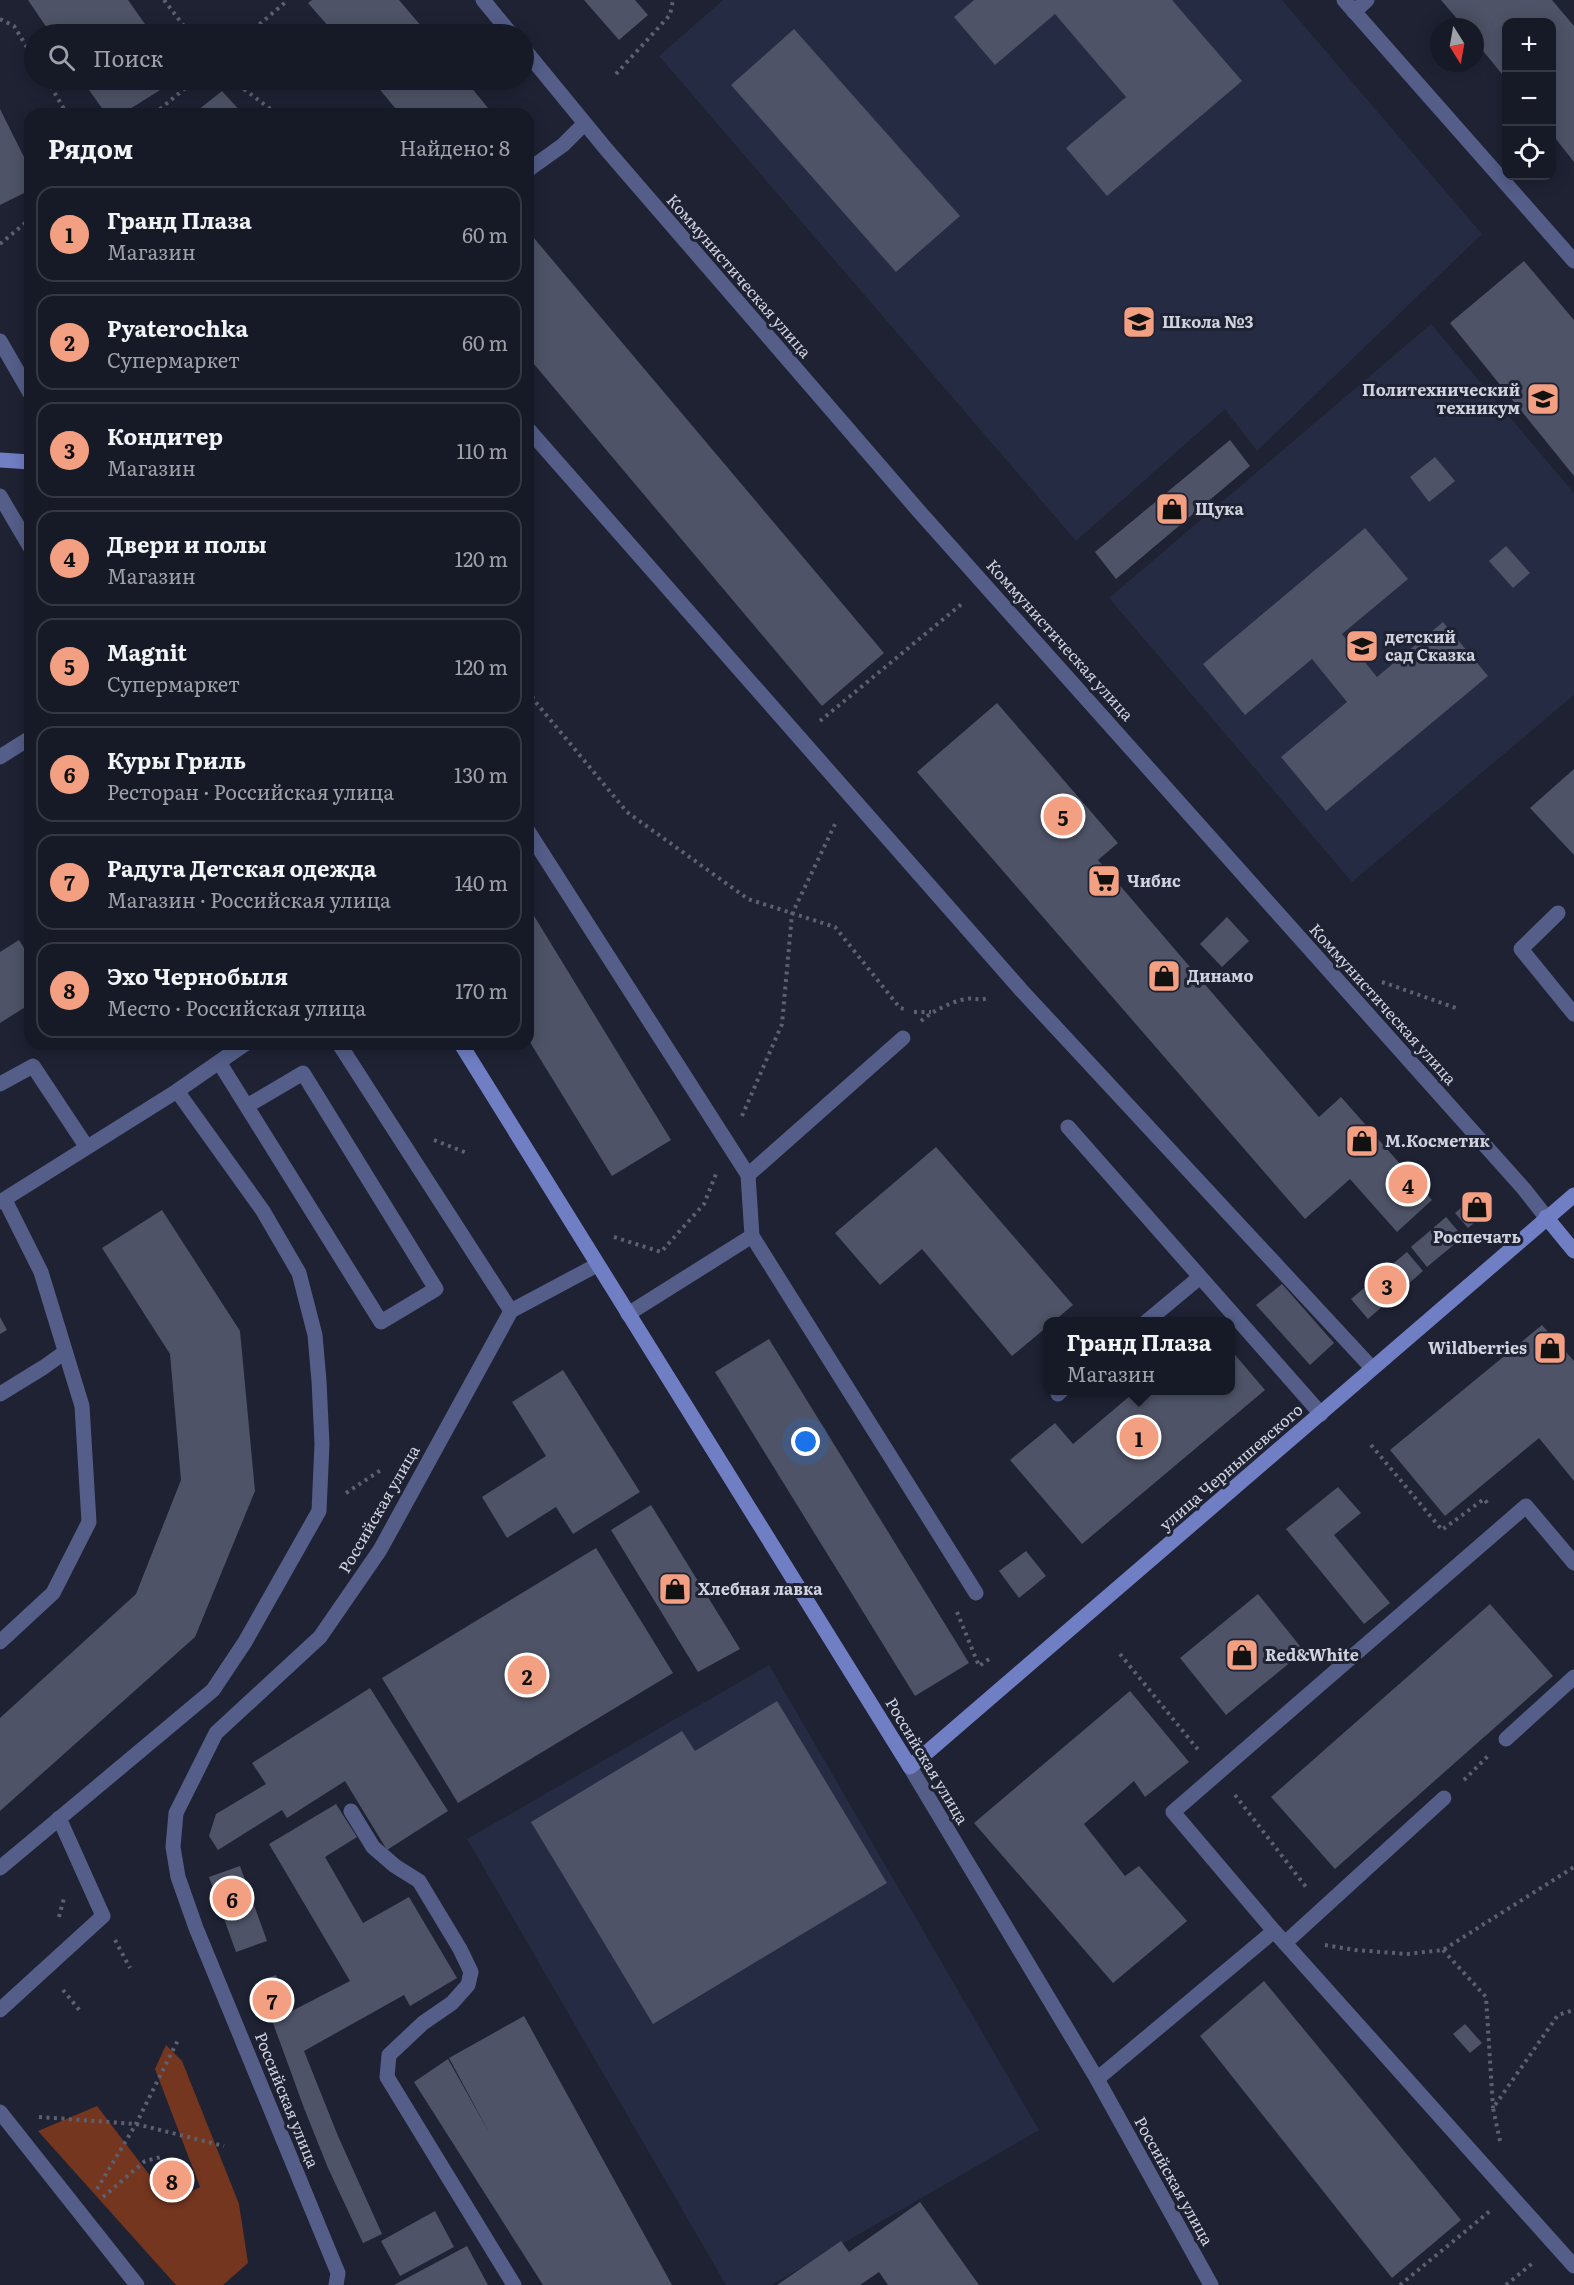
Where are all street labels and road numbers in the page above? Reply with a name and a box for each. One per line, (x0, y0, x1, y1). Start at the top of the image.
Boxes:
street label: Коммунистическая улица (662, 188, 818, 363)
street label: Коммунистическая улица (981, 553, 1140, 726)
street label: Коммунистическая улица (1304, 917, 1463, 1090)
street label: улица Чернышевского (1153, 1397, 1307, 1535)
street label: Российская улица (332, 1440, 425, 1577)
street label: Российская улица (880, 1692, 976, 1829)
street label: Российская улица (250, 2028, 326, 2171)
street label: Российская улица (1129, 2112, 1221, 2250)

